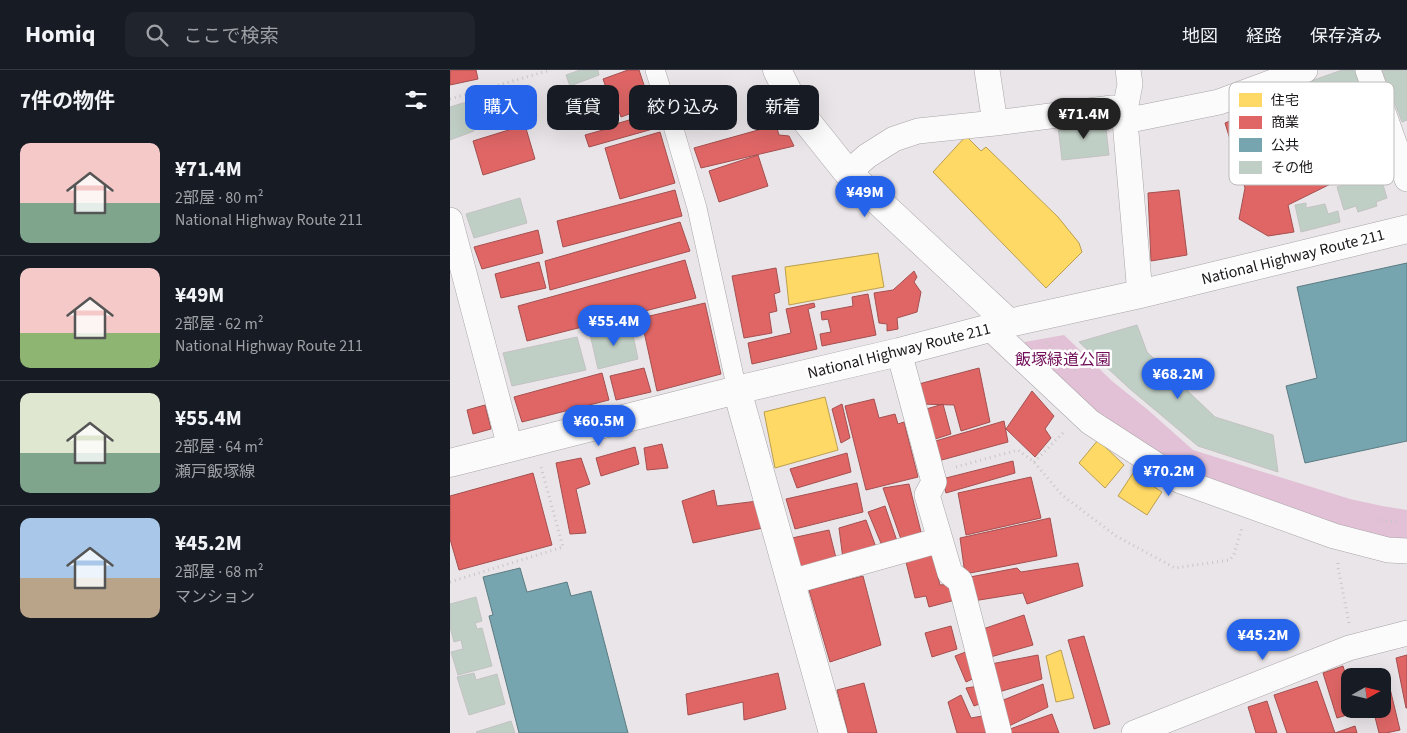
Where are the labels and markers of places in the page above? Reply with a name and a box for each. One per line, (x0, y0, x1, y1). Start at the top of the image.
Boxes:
pin: ¥71.4M (1043, 98, 1125, 140)
pin: ¥49M (835, 176, 895, 218)
pin: ¥55.4M (573, 304, 655, 347)
pin: ¥68.2M (1137, 358, 1219, 400)
pin: ¥60.5M (558, 404, 640, 447)
pin: ¥70.2M (1128, 454, 1210, 497)
pin: ¥45.2M (1222, 618, 1304, 661)

